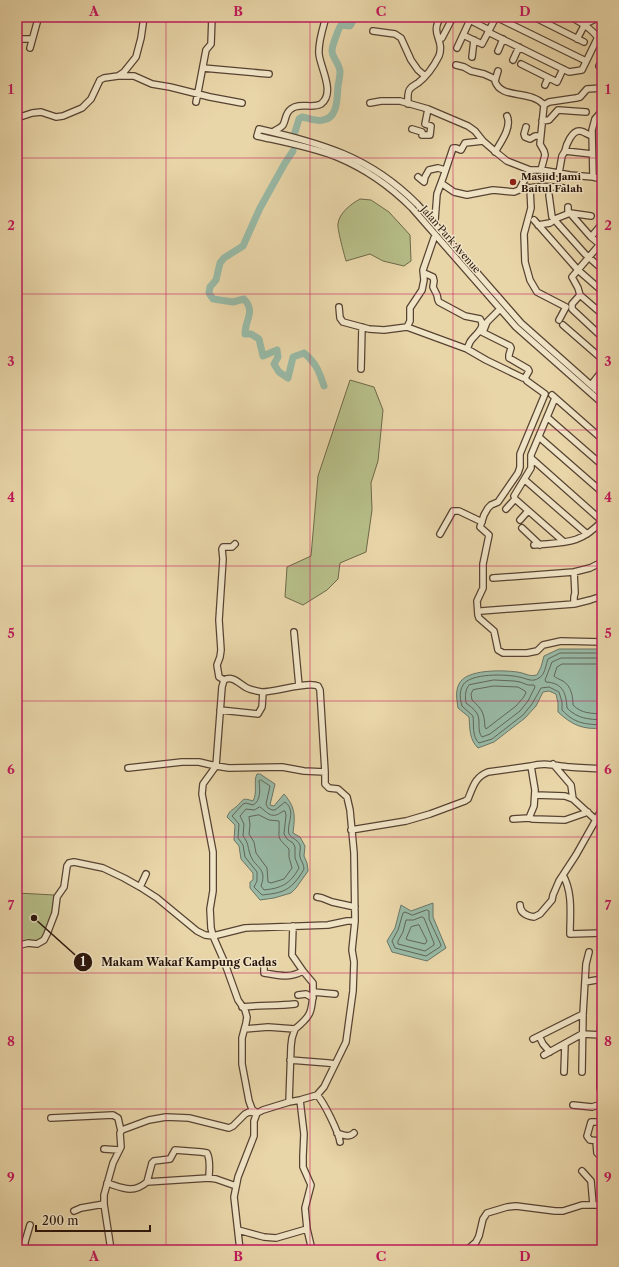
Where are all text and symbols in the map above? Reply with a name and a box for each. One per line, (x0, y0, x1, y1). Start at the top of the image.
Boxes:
text: A (88, 3, 100, 19)
text: B (233, 3, 243, 19)
text: C (376, 3, 386, 19)
text: D (519, 3, 531, 19)
text: 1 (8, 81, 14, 97)
text: 1 (605, 81, 611, 97)
place label: Masjid Jami Baitul Falah (521, 170, 583, 195)
marker: Masjid Jami Baitul Falah (508, 177, 518, 187)
street label: Jalan Park Avenue (416, 201, 484, 276)
text: 2 (7, 217, 15, 233)
text: 2 (604, 217, 612, 233)
text: 3 (7, 353, 15, 369)
text: 3 (604, 353, 612, 369)
text: 4 (7, 489, 15, 505)
text: 4 (604, 489, 612, 505)
text: 5 (7, 625, 15, 641)
text: 5 (604, 625, 612, 641)
text: 6 (7, 761, 15, 777)
text: 6 (604, 761, 612, 777)
text: 7 (8, 897, 15, 913)
text: 7 (605, 897, 612, 913)
callout: Makam Wakaf Kampung Cadas (73, 950, 285, 973)
text: 1 (80, 954, 86, 969)
text: Makam Wakaf Kampung Cadas (101, 955, 277, 969)
text: 8 (7, 1033, 15, 1049)
text: 8 (604, 1033, 612, 1049)
text: 9 (7, 1169, 15, 1185)
text: 9 (604, 1169, 612, 1185)
scale bar (36, 1207, 150, 1233)
text: 200 m (42, 1213, 79, 1228)
text: A (88, 1248, 100, 1264)
text: B (233, 1248, 243, 1264)
text: C (376, 1248, 386, 1264)
text: D (519, 1248, 531, 1264)

